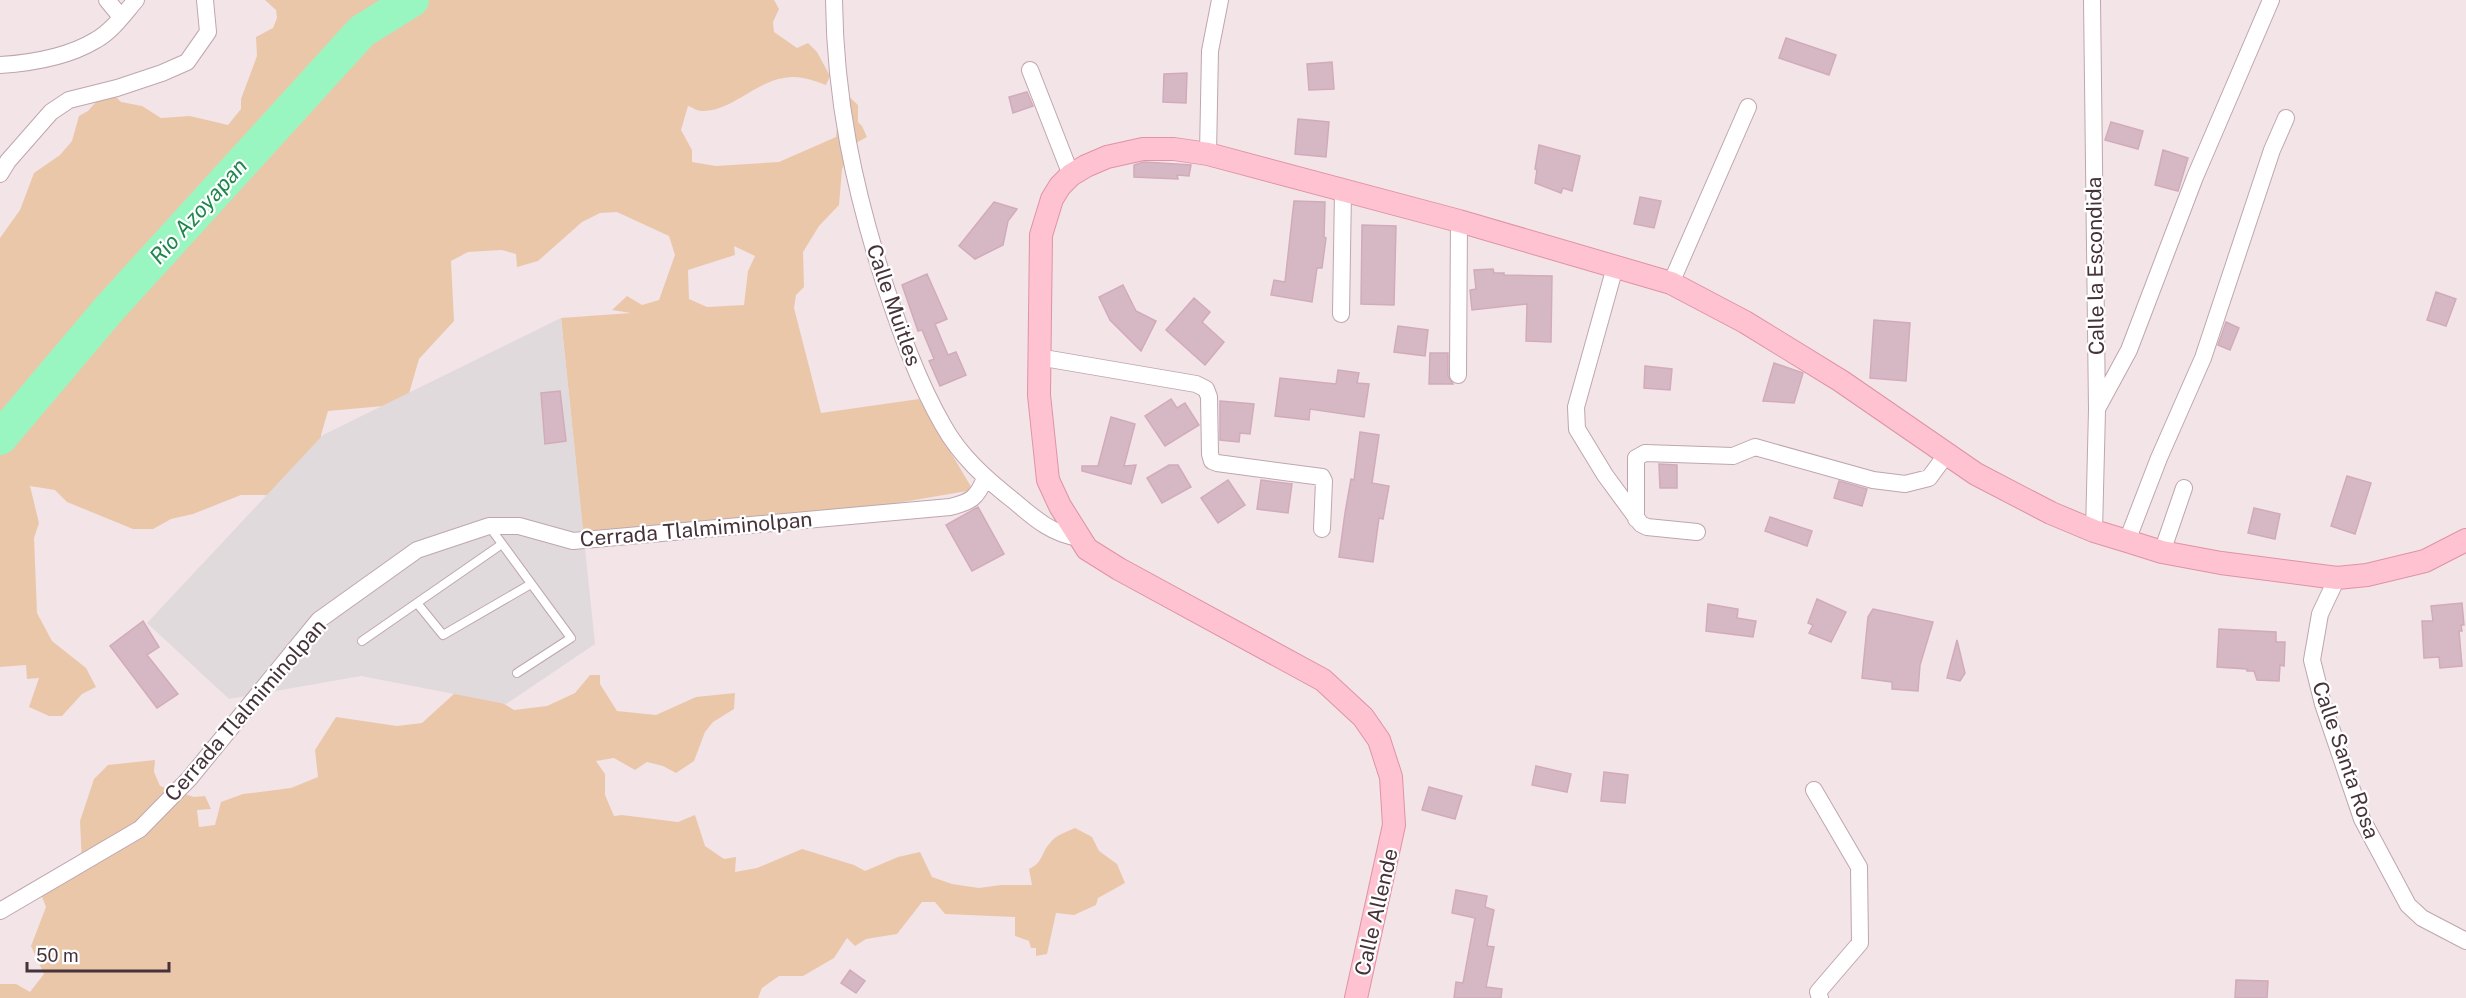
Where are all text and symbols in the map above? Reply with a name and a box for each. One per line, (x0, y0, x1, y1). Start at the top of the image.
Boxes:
water label: Rio Azoyapan (144, 153, 252, 269)
street label: Calle la Escondida (2081, 177, 2109, 355)
street label: Calle Muitles (861, 241, 927, 369)
street label: Cerrada Tlalmiminolpan (579, 506, 813, 552)
street label: Cerrada Tlalmiminolpan (159, 614, 331, 806)
street label: Calle Santa Rosa (2307, 678, 2385, 842)
street label: Calle Allende (1349, 846, 1403, 978)
scale bar (27, 935, 170, 973)
text: 50 m (36, 945, 79, 966)

